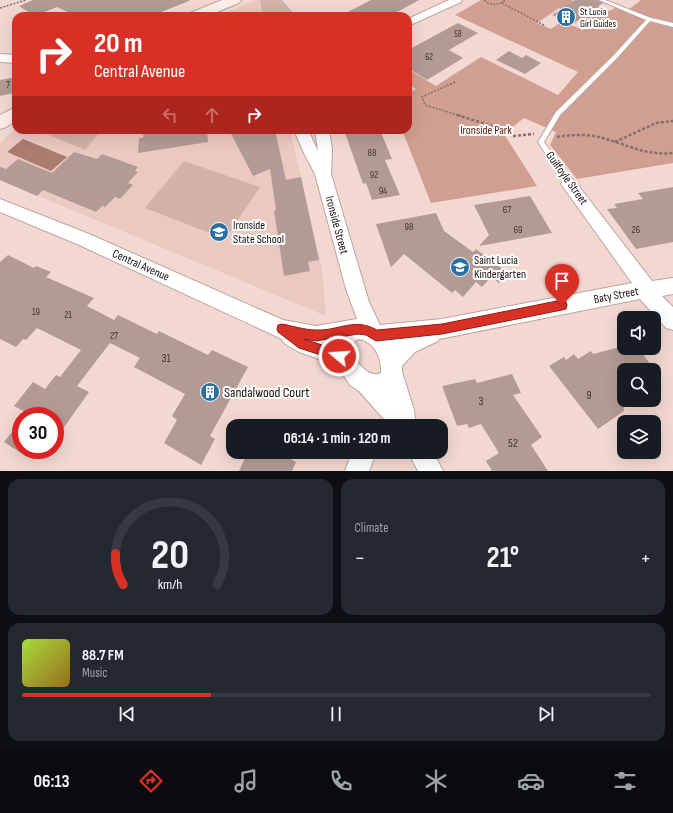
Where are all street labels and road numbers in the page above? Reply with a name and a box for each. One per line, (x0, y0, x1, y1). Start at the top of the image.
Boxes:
street label: Guilfoyle Street (542, 149, 591, 208)
street label: Ironside Street (322, 195, 352, 256)
street label: Central Avenue (110, 246, 172, 285)
street label: Baty Street (592, 284, 640, 307)

